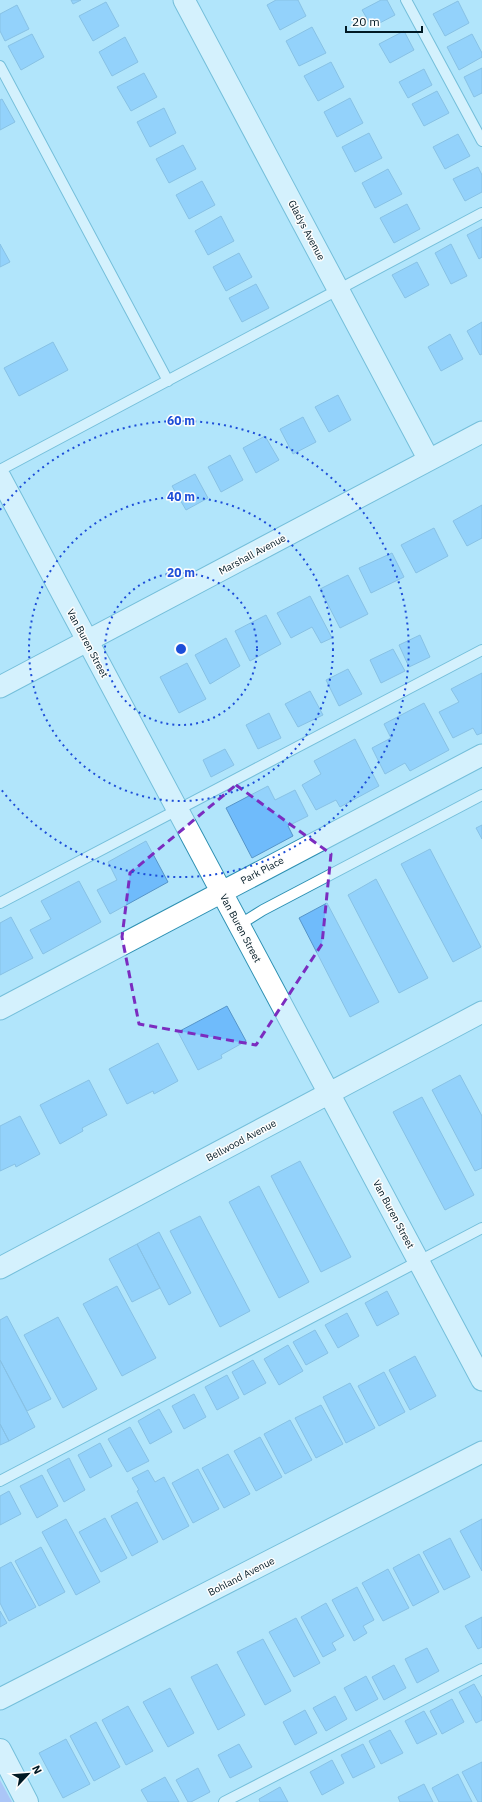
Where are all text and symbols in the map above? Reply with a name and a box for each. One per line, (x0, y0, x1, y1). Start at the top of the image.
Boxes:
scale bar (346, 8, 422, 34)
text: 20 m (352, 14, 380, 29)
street label: Gladys Avenue (285, 198, 328, 263)
text: 60 m (167, 413, 195, 428)
text: 40 m (167, 489, 195, 504)
street label: Marshall Avenue (216, 531, 288, 578)
text: 20 m (167, 565, 195, 580)
street label: Van Buren Street (64, 607, 111, 680)
centre of rings (174, 642, 188, 656)
street label: Park Place (238, 853, 287, 887)
street label: Van Buren Street (217, 892, 264, 965)
street label: Bellwood Avenue (204, 1116, 279, 1164)
street label: Van Buren Street (370, 1178, 417, 1251)
street label: Bohland Avenue (206, 1554, 277, 1599)
north arrow (8, 1754, 48, 1794)
text: N (29, 1763, 45, 1776)

